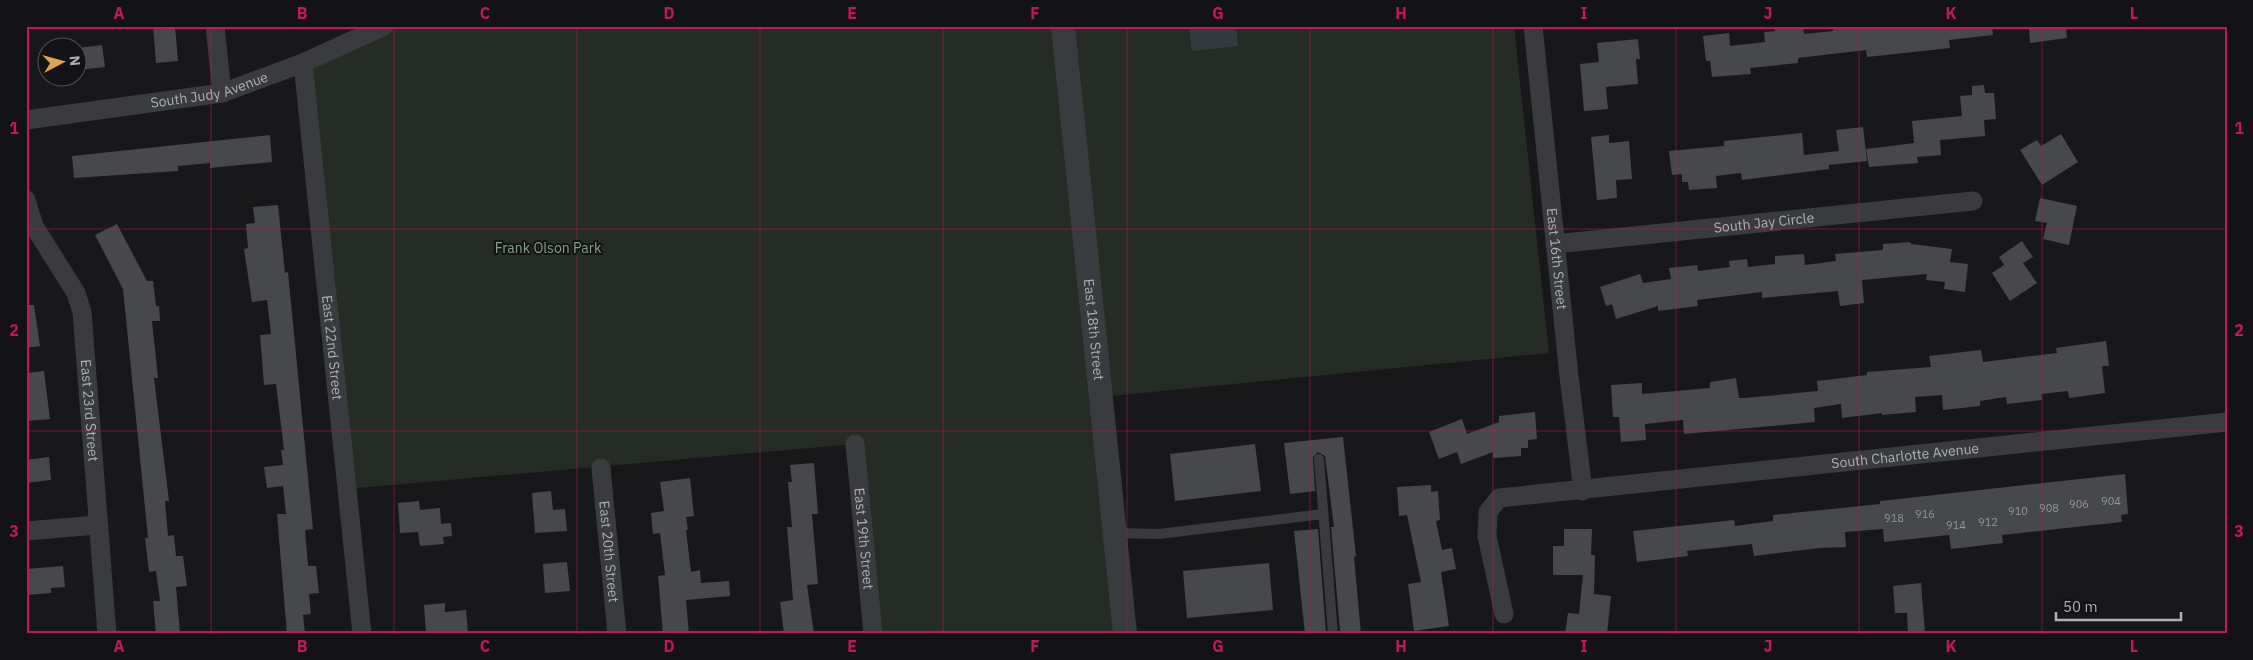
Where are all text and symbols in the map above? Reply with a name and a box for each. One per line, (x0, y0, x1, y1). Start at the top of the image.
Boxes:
text: A (114, 3, 125, 23)
text: B (297, 3, 308, 23)
text: C (480, 3, 490, 23)
text: D (663, 3, 675, 23)
text: E (847, 3, 857, 23)
text: F (1030, 3, 1040, 23)
text: G (1212, 3, 1224, 23)
text: H (1395, 3, 1407, 23)
text: I (1581, 3, 1588, 23)
text: J (1764, 3, 1772, 23)
text: K (1945, 3, 1957, 23)
text: L (2130, 3, 2138, 23)
north arrow (38, 38, 88, 88)
text: N (65, 55, 84, 67)
street label: South Judy Avenue (149, 68, 271, 112)
text: 1 (9, 118, 19, 138)
text: 1 (2234, 118, 2244, 138)
street label: East 16th Street (1543, 207, 1571, 311)
street label: South Jay Circle (1713, 208, 1815, 237)
park label: Frank Olson Park (495, 239, 602, 257)
street label: East 18th Street (1080, 278, 1108, 381)
street label: East 22nd Street (318, 294, 347, 401)
text: 2 (9, 320, 19, 340)
text: 2 (2234, 320, 2244, 340)
street label: East 23rd Street (77, 359, 103, 462)
street label: South Charlotte Avenue (1830, 439, 1980, 472)
street label: East 19th Street (850, 487, 878, 590)
house number: 904 (2101, 494, 2121, 508)
house number: 906 (2069, 497, 2089, 511)
street label: East 20th Street (595, 500, 623, 603)
house number: 908 (2039, 501, 2059, 515)
house number: 910 (2008, 504, 2028, 518)
house number: 916 (1915, 507, 1935, 521)
house number: 918 (1884, 511, 1904, 525)
house number: 912 (1978, 515, 1998, 529)
house number: 914 (1946, 518, 1966, 532)
text: 3 (9, 521, 19, 541)
text: 3 (2234, 521, 2244, 541)
scale bar (2056, 590, 2180, 622)
text: 50 m (2063, 597, 2098, 616)
text: A (114, 636, 125, 656)
text: B (297, 636, 308, 656)
text: C (480, 636, 490, 656)
text: D (663, 636, 675, 656)
text: E (847, 636, 857, 656)
text: F (1030, 636, 1040, 656)
text: G (1212, 636, 1224, 656)
text: H (1395, 636, 1407, 656)
text: I (1581, 636, 1588, 656)
text: J (1764, 636, 1772, 656)
text: K (1945, 636, 1957, 656)
text: L (2130, 636, 2138, 656)

